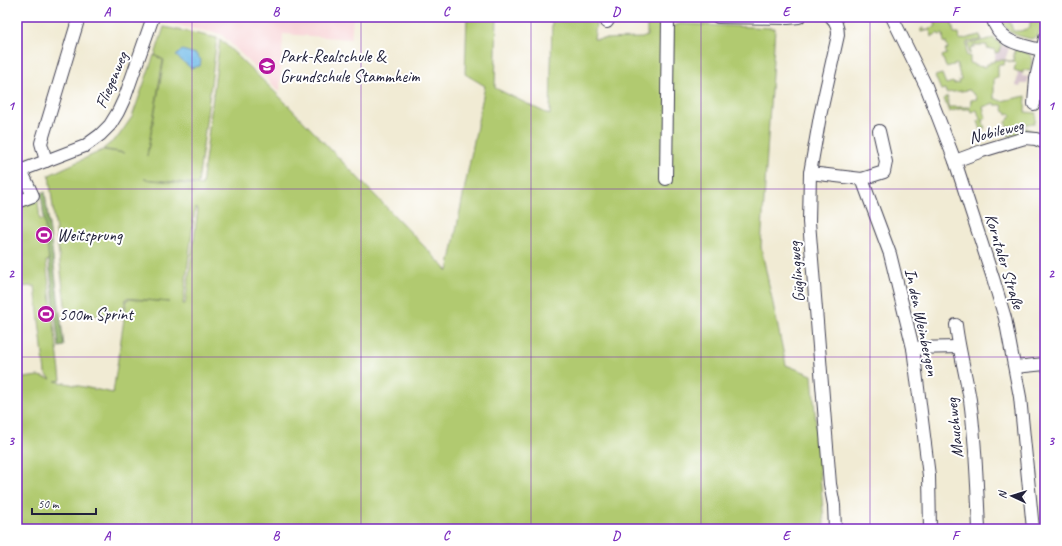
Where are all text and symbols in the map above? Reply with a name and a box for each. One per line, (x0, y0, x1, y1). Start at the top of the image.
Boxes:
text: A (104, 4, 112, 20)
text: B (273, 4, 281, 20)
text: C (443, 4, 451, 20)
text: D (612, 4, 621, 20)
text: E (783, 4, 792, 20)
text: F (952, 4, 961, 20)
place label: Park-Realschule & Grundschule Stammheim (280, 46, 420, 87)
street label: Fliegenweg (90, 47, 133, 112)
school or university icon: Park-Realschule & Grundschule Stammheim (257, 56, 277, 76)
text: 1 (8, 98, 16, 114)
text: 1 (1048, 98, 1056, 114)
street label: Nobileweg (967, 114, 1027, 148)
street label: Korntaler Straße (980, 211, 1029, 313)
sports icon: Weitsprung (34, 225, 54, 245)
place label: Weitsprung (57, 225, 123, 246)
street label: Güglingweg (783, 240, 810, 303)
text: 2 (8, 266, 15, 282)
text: 2 (1048, 266, 1055, 282)
street label: In den Weinbergen (900, 267, 943, 378)
sports icon: 500m Sprint (36, 304, 56, 324)
place label: 500m Sprint (59, 304, 135, 325)
street label: Mauchweg (941, 396, 968, 459)
text: 3 (8, 433, 15, 449)
text: 3 (1048, 433, 1055, 449)
north arrow (992, 476, 1032, 516)
text: N (995, 489, 1009, 499)
scale bar (32, 490, 96, 516)
text: 50 m (38, 496, 60, 512)
text: A (104, 528, 112, 544)
text: B (273, 528, 281, 544)
text: C (443, 528, 451, 544)
text: D (612, 528, 621, 544)
text: E (783, 528, 792, 544)
text: F (952, 528, 961, 544)

